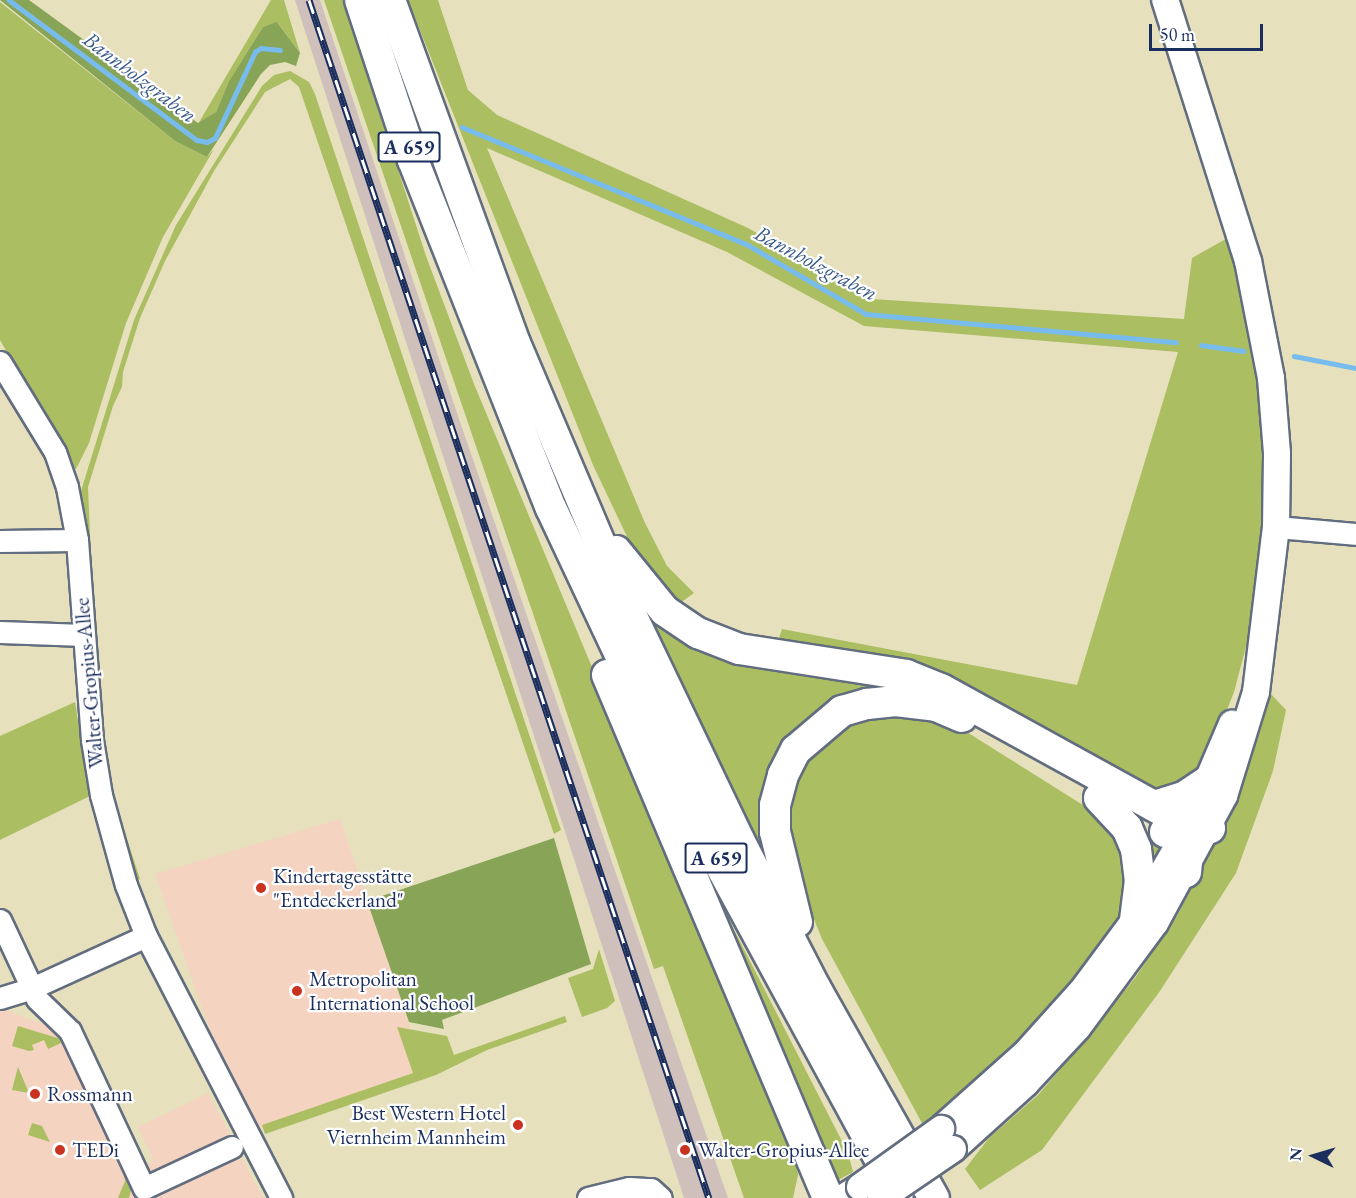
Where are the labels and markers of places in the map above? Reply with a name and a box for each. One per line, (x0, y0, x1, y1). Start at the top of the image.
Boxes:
place label: Kindertagesstätte "Entdeckerland" (273, 863, 412, 913)
marker: Kindertagesstätte "Entdeckerland" (254, 881, 268, 895)
place label: Metropolitan International School (309, 966, 474, 1016)
marker: Metropolitan International School (290, 984, 304, 998)
place label: Rossmann (47, 1081, 133, 1107)
marker: Rossmann (28, 1087, 42, 1101)
place label: Best Western Hotel Viernheim Mannheim (327, 1100, 506, 1150)
marker: Best Western Hotel Viernheim Mannheim (511, 1118, 525, 1132)
place label: TEDi (72, 1137, 119, 1163)
place label: Walter-Gropius-Allee (698, 1137, 869, 1163)
marker: Walter-Gropius-Allee (676, 1141, 694, 1159)
marker: TEDi (53, 1143, 67, 1157)

